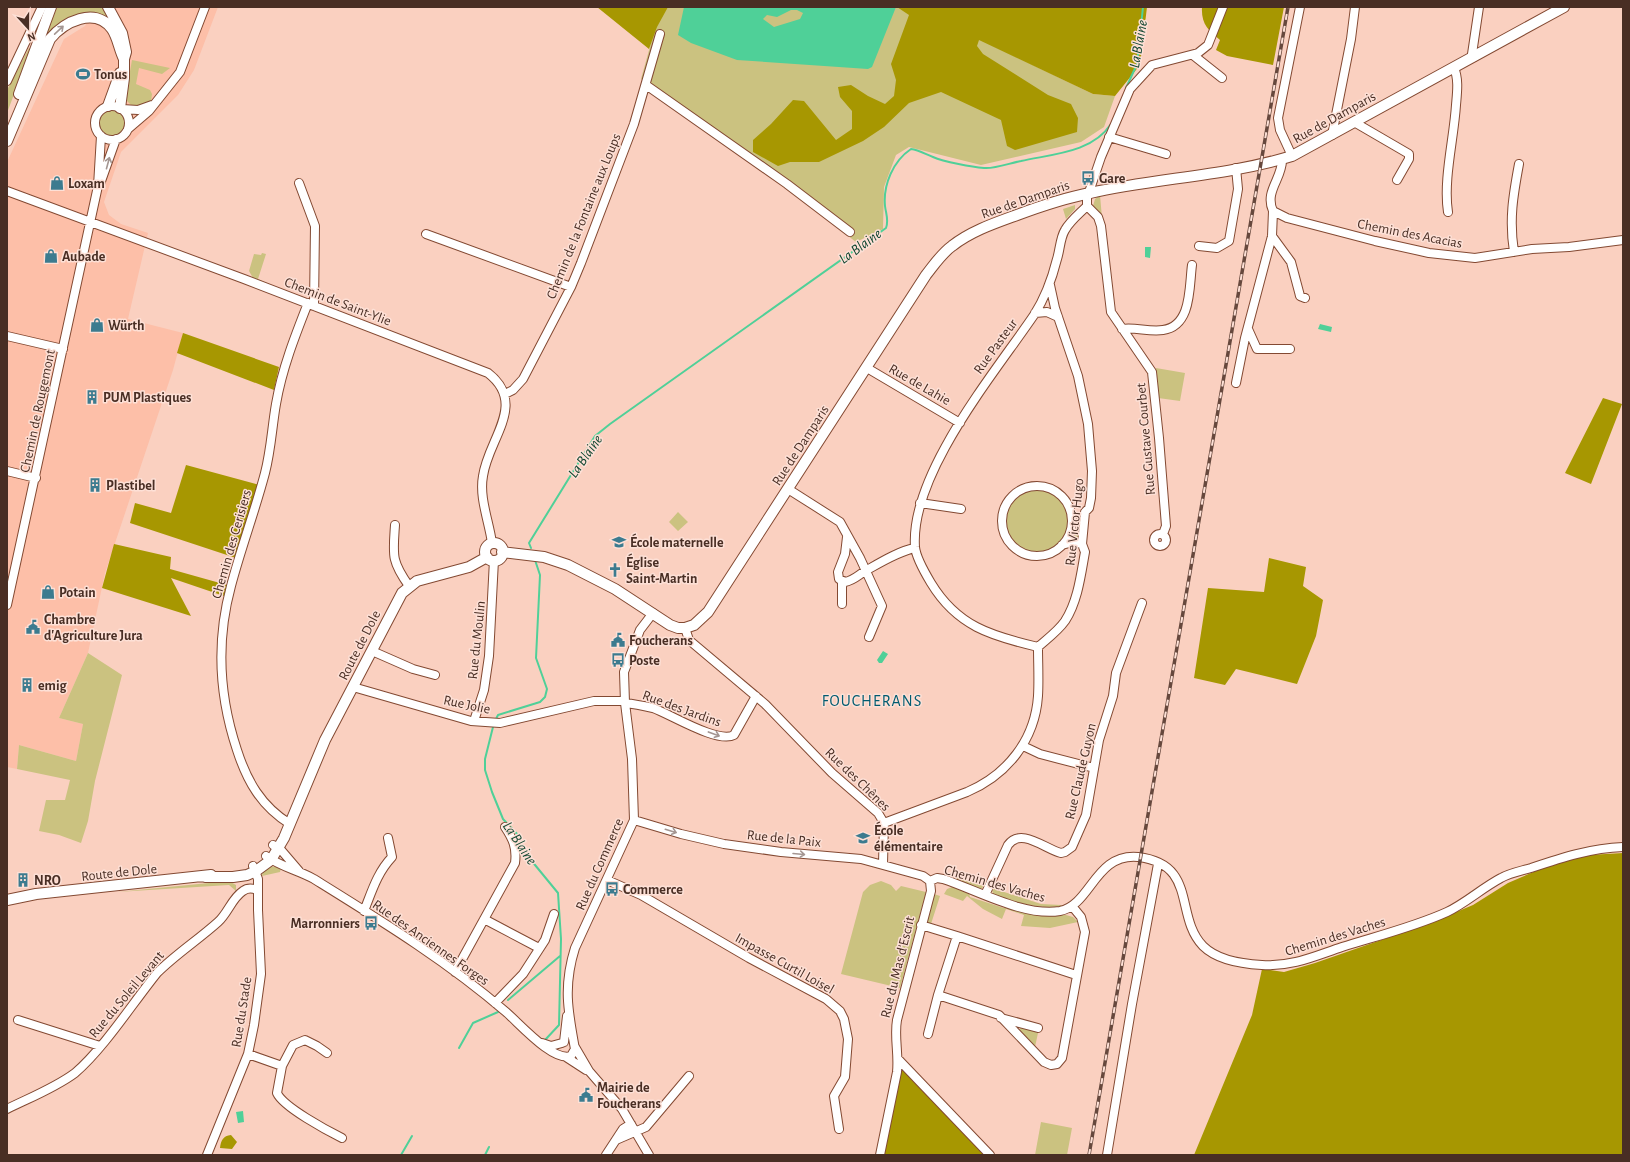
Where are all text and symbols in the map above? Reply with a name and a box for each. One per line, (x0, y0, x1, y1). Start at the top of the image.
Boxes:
north arrow (8, 8, 48, 48)
water label: La Blaine (1127, 19, 1150, 69)
one-way arrow (54, 25, 64, 35)
text: N (26, 30, 37, 43)
sports icon: Tonus (75, 66, 91, 82)
place label: Tonus (94, 68, 127, 82)
street label: Rue de Damparis (1291, 89, 1378, 146)
street label: Chemin de la Fontaine aux Loups (544, 132, 624, 301)
one-way arrow (105, 157, 112, 170)
bus stop icon: Gare (1080, 170, 1096, 186)
place label: Gare (1099, 172, 1126, 186)
shop icon: Loxam (49, 175, 65, 191)
place label: Loxam (68, 177, 105, 191)
street label: Rue de Damparis (979, 178, 1071, 222)
street label: Chemin des Acacias (1356, 217, 1463, 251)
water label: La Blaine (836, 226, 885, 267)
shop icon: Aubade (43, 248, 59, 264)
place label: Aubade (62, 250, 106, 264)
street label: Chemin de Saint-Ylie (282, 275, 393, 329)
street label: Rue Pasteur (971, 316, 1021, 377)
shop icon: Würth (89, 317, 105, 333)
place label: Würth (108, 319, 144, 333)
street label: Chemin de Rougemont (18, 348, 58, 474)
street label: Rue de Lahie (886, 362, 953, 408)
street label: Rue Gustave Courbet (1134, 382, 1158, 496)
building icon: PUM Plastiques (84, 389, 100, 405)
place label: PUM Plastiques (103, 391, 191, 405)
street label: Rue de Damparis (770, 403, 832, 488)
water label: La Blaine (565, 432, 606, 480)
building icon: Plastibel (87, 477, 103, 493)
street label: Rue Victor Hugo (1063, 477, 1087, 567)
place label: Plastibel (106, 479, 155, 493)
street label: Chemin des Cerisiers (210, 488, 254, 600)
place label: École maternelle (630, 533, 724, 550)
school or university icon: École maternelle (611, 534, 627, 550)
place label: Église Saint-Martin (626, 553, 697, 586)
church icon: Église Saint-Martin (607, 562, 623, 578)
shop icon: Potain (40, 584, 56, 600)
place label: Potain (59, 586, 96, 600)
street label: Rue du Moulin (466, 600, 488, 680)
street label: Route de Dole (336, 608, 383, 683)
place label: Chambre d'Agriculture Jura (44, 613, 143, 643)
public building icon: Chambre d'Agriculture Jura (25, 619, 41, 635)
public building icon: Foucherans (610, 632, 626, 648)
place label: Foucherans (629, 634, 693, 648)
bus stop icon: Poste (610, 652, 626, 668)
place label: Poste (629, 654, 660, 668)
building icon: emig (19, 677, 35, 693)
place label: emig (38, 679, 68, 693)
street label: Rue des Jardins (640, 688, 723, 730)
street label: Rue Jolie (442, 693, 492, 717)
district label: FOUCHERANS (822, 693, 922, 709)
street label: Rue Claude Guyon (1063, 722, 1099, 821)
one-way arrow (708, 731, 720, 739)
street label: Rue des Chênes (822, 745, 893, 814)
street label: Rue du Commerce (573, 816, 626, 912)
water label: La Blaine (500, 819, 540, 868)
place label: École élémentaire (874, 821, 943, 854)
one-way arrow (664, 828, 677, 835)
street label: Rue de la Paix (746, 828, 822, 850)
school or university icon: École élémentaire (855, 830, 871, 846)
one-way arrow (792, 850, 805, 857)
street label: Route de Dole (80, 862, 158, 884)
street label: Chemin des Vaches (943, 863, 1047, 905)
building icon: NRO (15, 872, 31, 888)
place label: NRO (34, 874, 61, 888)
bus stop icon: Commerce (604, 881, 620, 897)
place label: Commerce (623, 883, 683, 897)
street label: Rue des Anciennes Forges (370, 897, 491, 988)
bus stop icon: Marronniers (363, 915, 379, 931)
street label: Rue du Mas d'Escrit (879, 915, 917, 1019)
street label: Chemin des Vaches (1283, 915, 1387, 959)
place label: Marronniers (291, 917, 360, 931)
street label: Impasse Curtil Loisel (733, 931, 836, 997)
street label: Rue du Soleil Levant (87, 948, 167, 1041)
street label: Rue du Stade (229, 976, 254, 1048)
place label: Mairie de Foucherans (597, 1081, 661, 1111)
public building icon: Mairie de Foucherans (578, 1087, 594, 1103)

